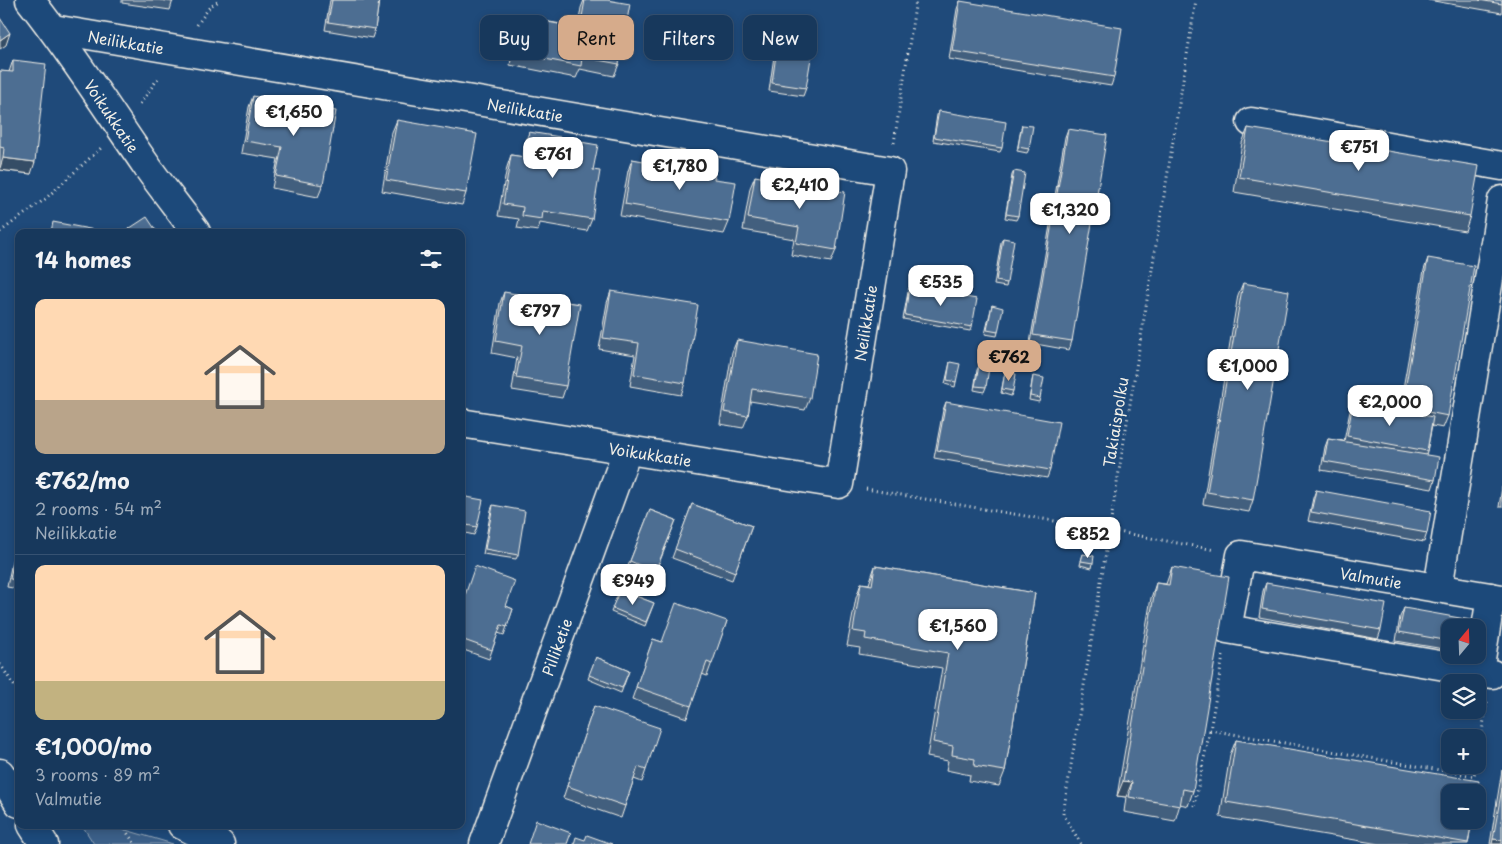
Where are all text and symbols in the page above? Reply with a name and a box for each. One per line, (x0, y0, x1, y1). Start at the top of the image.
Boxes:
chip: Buy (480, 15, 548, 60)
chip: Rent (558, 15, 634, 60)
chip: Filters (644, 15, 733, 60)
chip: New (743, 15, 817, 60)
street label: Neilikkatie (86, 24, 166, 59)
street label: Voikukkatie (79, 74, 145, 157)
street label: Neilikkatie (485, 91, 565, 127)
pin: €1,650 (253, 94, 335, 137)
text: €1,650 (266, 99, 322, 123)
pin: €751 (1329, 130, 1389, 172)
text: €751 (1340, 134, 1378, 158)
pin: €761 (523, 136, 583, 179)
text: €761 (534, 141, 572, 165)
pin: €1,780 (639, 148, 721, 191)
text: €1,780 (653, 153, 707, 177)
pin: €2,410 (759, 168, 841, 210)
text: €2,410 (771, 172, 829, 196)
pin: €1,320 (1029, 192, 1111, 235)
text: €1,320 (1041, 197, 1099, 221)
text: 14 homes (35, 243, 131, 275)
icon: filters (417, 245, 445, 273)
pin: €535 (911, 264, 971, 307)
text: €535 (919, 269, 963, 293)
street label: Neilikkatie (848, 283, 882, 363)
pin: €797 (510, 294, 570, 336)
text: €797 (520, 298, 560, 322)
icon: home (195, 332, 285, 422)
pin: €762 (979, 340, 1039, 382)
text: €762 (988, 344, 1030, 368)
pin: €1,000 (1207, 348, 1289, 391)
text: €1,000 (1218, 353, 1278, 377)
street label: Takiaispolku (1097, 375, 1133, 469)
pin: €2,000 (1349, 384, 1431, 427)
text: €2,000 (1359, 389, 1421, 413)
street label: Voikukkatie (607, 436, 693, 472)
text: €762/mo (35, 464, 130, 496)
text: 2 rooms · 54 m² (35, 496, 162, 520)
pin: €852 (1058, 516, 1118, 559)
text: Neilikkatie (35, 520, 117, 544)
text: €852 (1066, 521, 1110, 545)
street label: Valmutie (1338, 560, 1404, 593)
pin: €949 (603, 564, 663, 606)
text: €949 (612, 568, 654, 592)
icon: home (195, 597, 285, 687)
pin: €1,560 (917, 608, 999, 651)
text: €1,560 (929, 613, 987, 637)
street label: Pilliketie (535, 615, 577, 679)
north arrow (1441, 619, 1486, 664)
map controls (1441, 619, 1486, 829)
button: layers (1441, 674, 1486, 719)
button: + (1441, 729, 1486, 774)
text: €1,000/mo (35, 730, 152, 762)
text: 3 rooms · 89 m² (35, 762, 160, 786)
button: − (1441, 784, 1486, 829)
text: Valmutie (35, 786, 102, 810)

